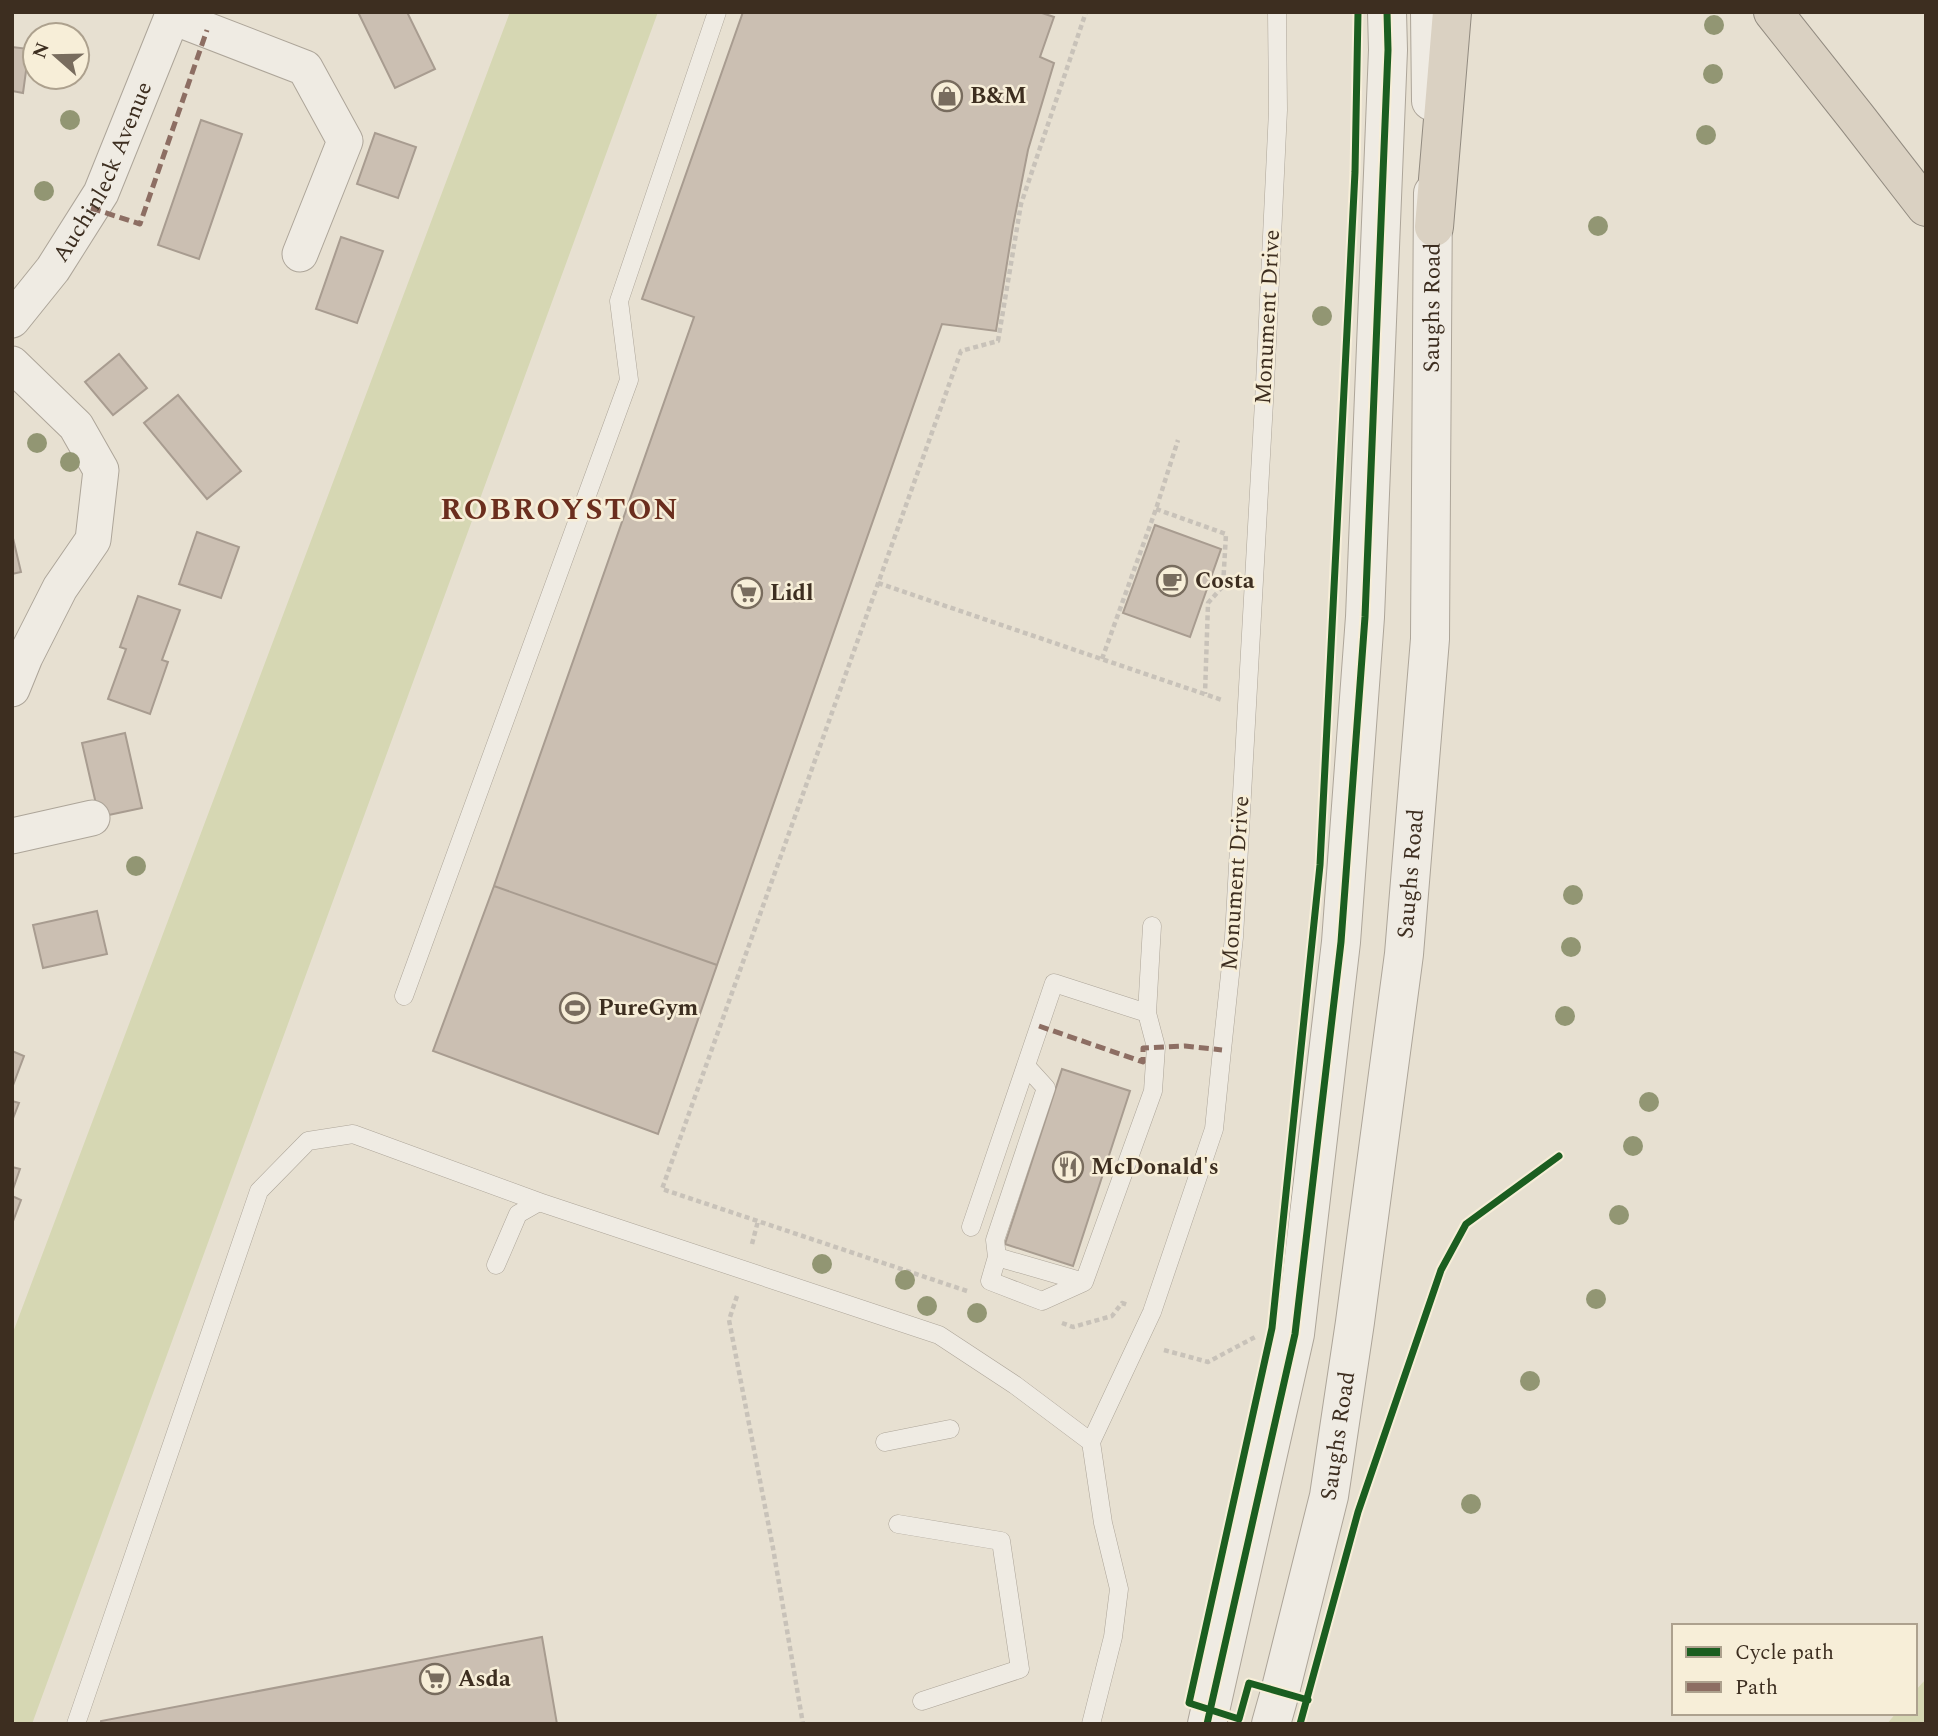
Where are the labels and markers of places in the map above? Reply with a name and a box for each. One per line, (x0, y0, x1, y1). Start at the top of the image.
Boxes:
shop icon: B&M (930, 79, 964, 113)
place label: B&M (970, 79, 1027, 114)
cafe icon: Costa (1155, 564, 1189, 598)
place label: Costa (1195, 564, 1255, 599)
supermarket icon: Lidl (730, 576, 764, 610)
place label: Lidl (770, 576, 814, 611)
sports icon: PureGym (558, 991, 592, 1025)
place label: PureGym (598, 991, 699, 1026)
restaurant icon: McDonald's (1051, 1150, 1085, 1184)
place label: McDonald's (1091, 1150, 1219, 1185)
supermarket icon: Asda (418, 1662, 452, 1696)
place label: Asda (458, 1662, 511, 1697)

